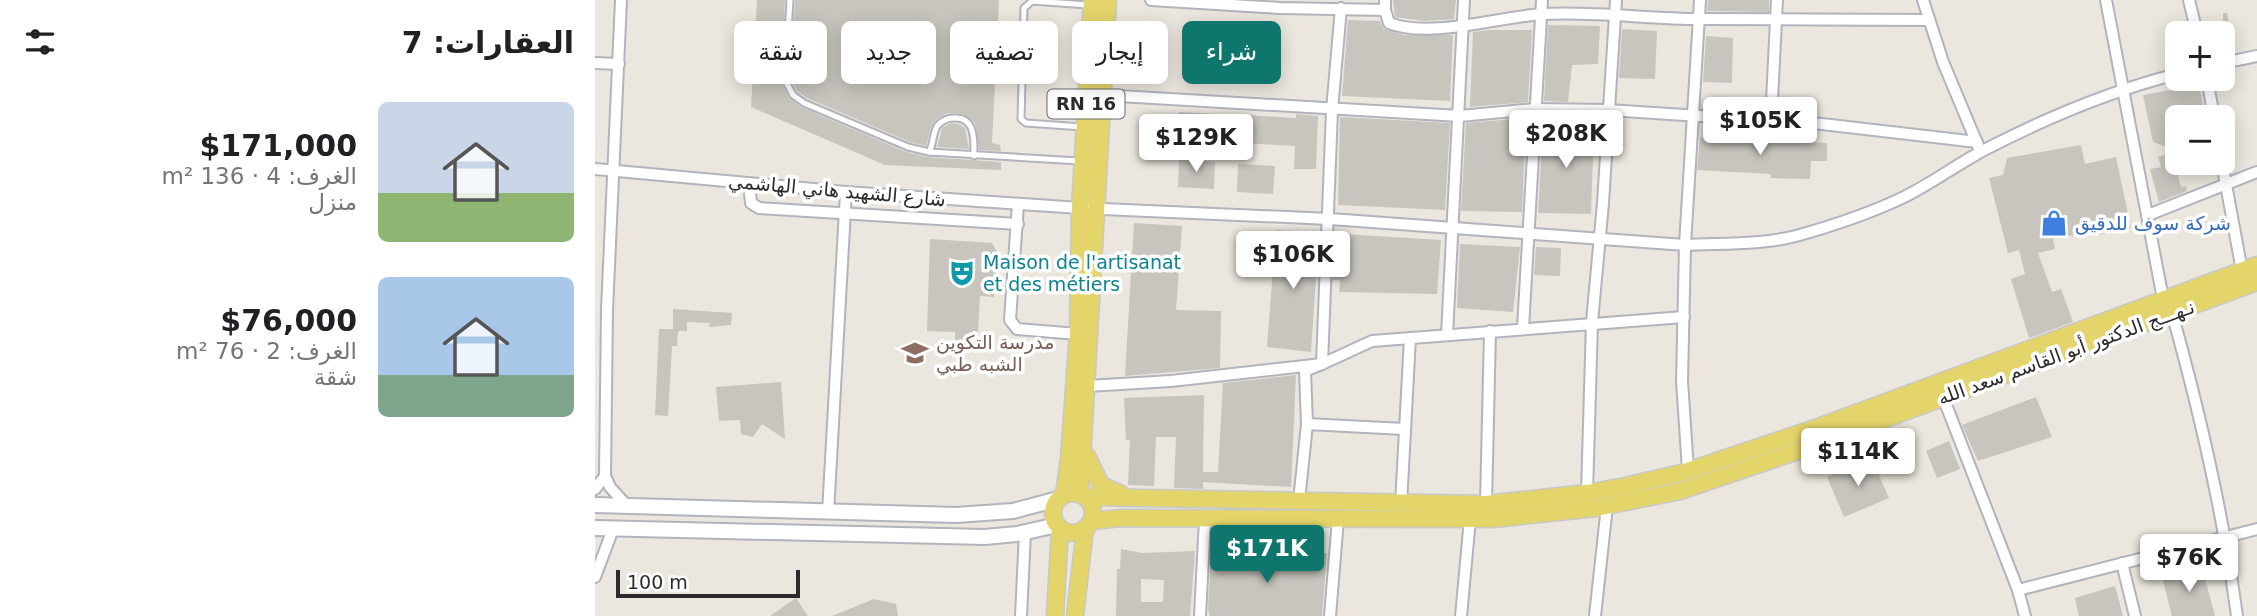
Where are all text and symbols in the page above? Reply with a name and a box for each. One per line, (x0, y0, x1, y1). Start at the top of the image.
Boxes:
chip: شقة (734, 21, 827, 84)
chip: جديد (841, 21, 936, 84)
chip: تصفية (950, 21, 1058, 84)
chip: إيجار (1072, 21, 1168, 84)
chip: شراء (1182, 21, 1281, 84)
map controls (2165, 21, 2235, 175)
button: + (2165, 21, 2235, 91)
icon: filters (21, 23, 59, 61)
text: العقارات: 7 (402, 25, 574, 60)
road number: RN 16 (1047, 90, 1125, 119)
pin: $105K (1711, 97, 1809, 157)
button: − (2165, 105, 2235, 175)
text: $105K (1719, 107, 1801, 133)
pin: $208K (1517, 110, 1615, 170)
pin: $129K (1147, 114, 1245, 174)
text: $208K (1525, 120, 1607, 146)
text: $129K (1155, 124, 1237, 150)
text: $171,000 (199, 128, 357, 163)
icon: home (434, 130, 518, 214)
text: الغرف: 4 · 136 m² (161, 163, 357, 189)
street label: شارع الشهيد هاني الهاشمي (727, 170, 947, 211)
text: منزل (308, 189, 357, 215)
shop icon: شركة سوف للدقيق (2039, 208, 2069, 238)
place label: شركة سوف للدقيق (2075, 212, 2231, 235)
pin: $106K (1244, 232, 1342, 291)
text: $106K (1252, 241, 1334, 267)
place label: Maison de l'artisanat et des métiers (983, 251, 1181, 295)
theatre icon: Maison de l'artisanat et des métiers (947, 258, 977, 288)
street label: نـهـــج الدكتور أبو القاسم سعد الله (1934, 294, 2198, 410)
text: $76,000 (220, 303, 357, 338)
icon: home (434, 305, 518, 389)
place label: مدرسة التكوين الشبه طبي (936, 331, 1054, 376)
text: الغرف: 2 · 76 m² (176, 338, 357, 364)
school or university icon: مدرسة التكوين الشبه طبي (900, 338, 930, 368)
text: شقة (314, 364, 357, 390)
pin: $114K (1809, 428, 1907, 488)
text: $114K (1817, 438, 1899, 464)
pin: $171K (1218, 526, 1316, 585)
pin: $76K (2148, 534, 2230, 594)
text: $171K (1226, 535, 1308, 561)
text: $76K (2156, 544, 2222, 570)
scale bar (616, 567, 800, 599)
text: 100 m (627, 571, 688, 593)

